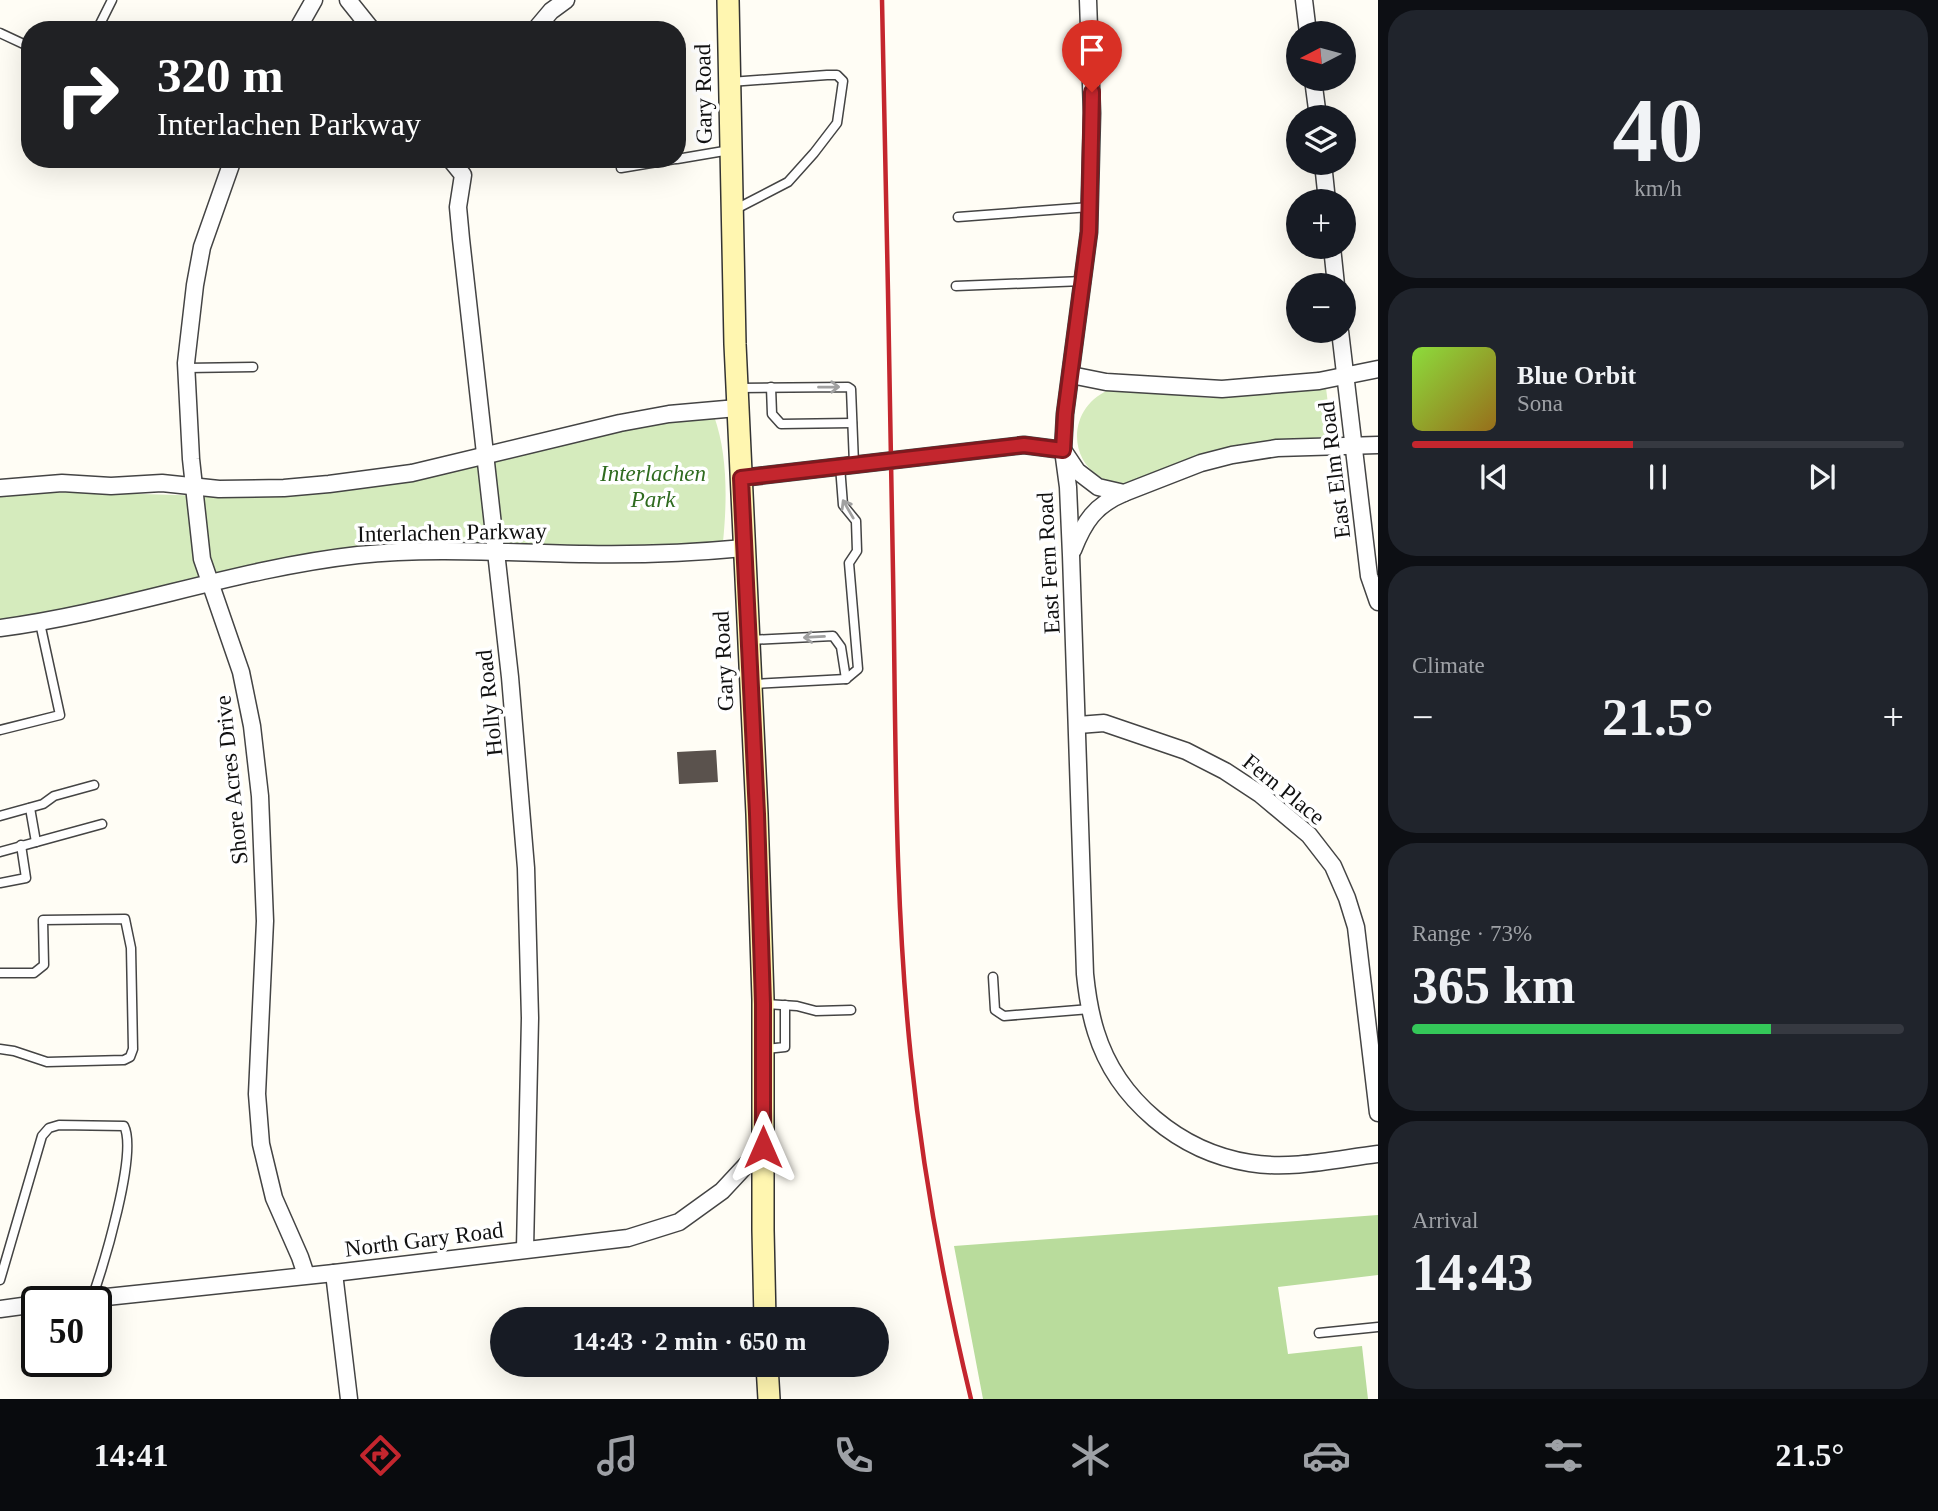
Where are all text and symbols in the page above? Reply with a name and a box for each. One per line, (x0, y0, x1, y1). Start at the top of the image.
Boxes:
pin (1062, 20, 1122, 92)
north arrow (1286, 21, 1356, 91)
map controls (1286, 21, 1356, 343)
icon: arrive (1073, 31, 1111, 69)
street label: Gary Road (690, 43, 717, 144)
text: 320 m (157, 48, 284, 103)
icon: right (42, 49, 133, 140)
text: 40 (1613, 80, 1704, 181)
button: layers (1286, 105, 1356, 175)
text: Interlachen Parkway (157, 106, 421, 142)
text: km/h (1634, 176, 1682, 201)
button: + (1286, 189, 1356, 259)
button: − (1286, 273, 1356, 343)
text: Blue Orbit (1517, 361, 1636, 390)
one-way arrow (817, 380, 840, 394)
text: Sona (1517, 391, 1563, 416)
street label: East Elm Road (1314, 399, 1355, 540)
icon: previous (1475, 458, 1513, 496)
icon: pause (1639, 458, 1677, 496)
icon: next (1803, 458, 1841, 496)
park label: Interlachen Park (599, 461, 706, 512)
street label: East Fern Road (1032, 491, 1065, 634)
one-way arrow (841, 499, 855, 519)
street label: Interlachen Parkway (357, 518, 548, 547)
street label: Gary Road (708, 610, 739, 712)
one-way arrow (803, 631, 826, 644)
street label: Holly Road (471, 648, 508, 757)
text: Climate (1412, 653, 1485, 678)
text: 21.5° (1602, 689, 1714, 746)
street label: Shore Acres Drive (210, 694, 253, 866)
text: − (1412, 696, 1433, 738)
text: + (1883, 696, 1904, 738)
street label: Fern Place (1238, 749, 1330, 830)
text: Range · 73% (1412, 921, 1532, 946)
text: 365 km (1412, 957, 1575, 1014)
position arrow (726, 1110, 800, 1184)
text: Arrival (1412, 1208, 1478, 1233)
street label: North Gary Road (343, 1217, 505, 1262)
text: 14:43 (1412, 1244, 1533, 1301)
speed limit sign: 50 (21, 1286, 112, 1377)
text: 14:43 · 2 min · 650 m (573, 1327, 807, 1356)
icon: directions (356, 1431, 405, 1480)
icon: music (593, 1431, 642, 1480)
icon: phone (829, 1431, 878, 1480)
icon: climate (1066, 1431, 1115, 1480)
icon: car (1302, 1431, 1351, 1480)
icon: filters (1539, 1431, 1588, 1480)
text: 14:41 (94, 1437, 168, 1473)
text: 21.5° (1775, 1437, 1844, 1473)

